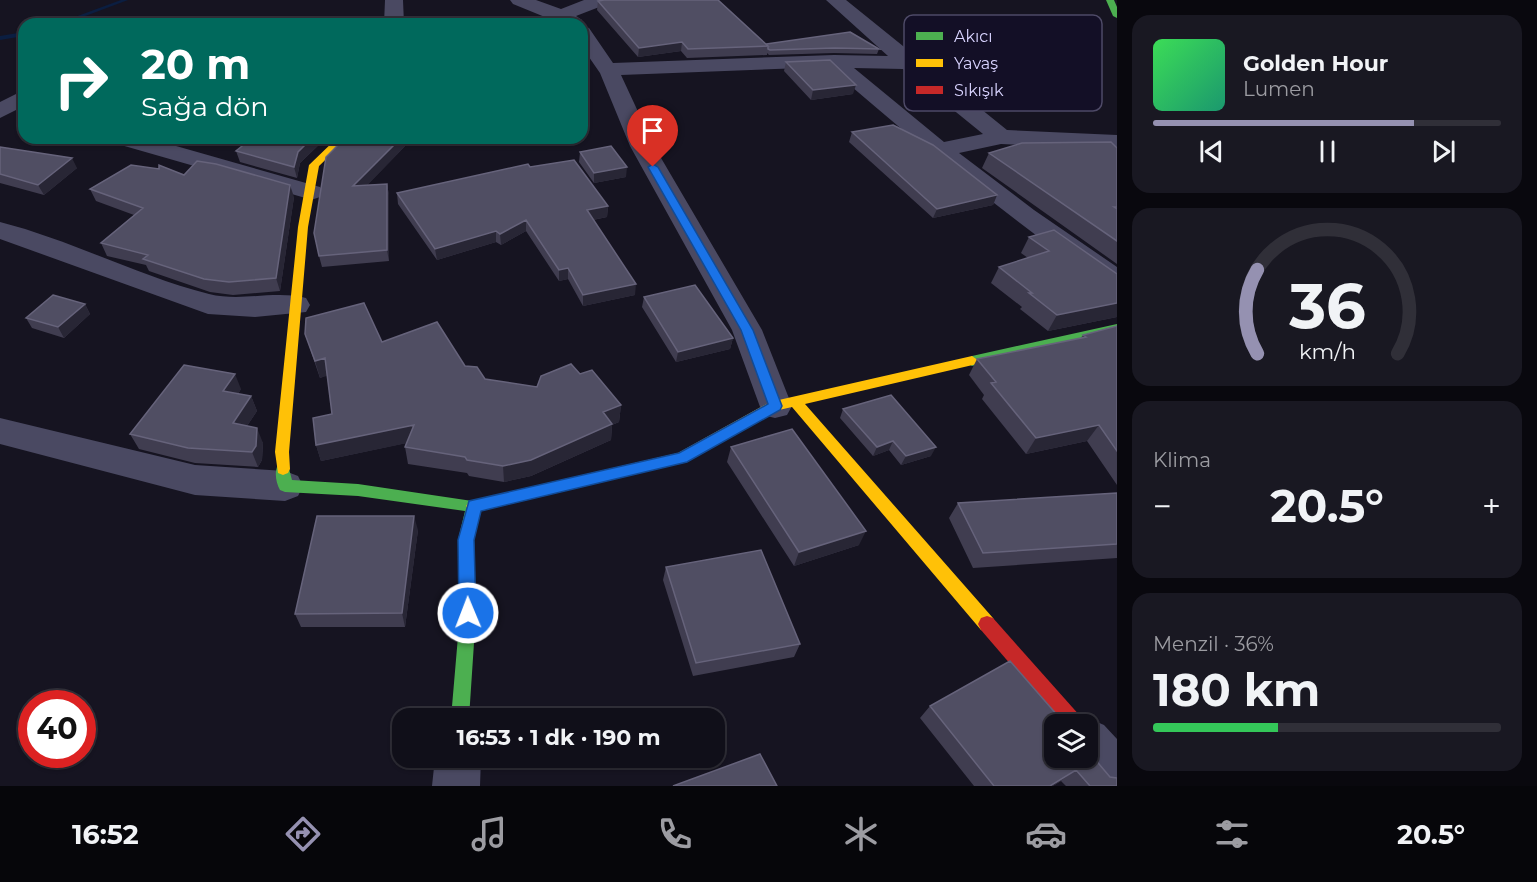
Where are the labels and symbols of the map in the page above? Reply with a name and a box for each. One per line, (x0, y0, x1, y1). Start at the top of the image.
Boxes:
legend (904, 15, 1102, 111)
text: Akıcı (954, 27, 993, 46)
text: Yavaş (954, 54, 998, 73)
text: Sıkışık (954, 81, 1004, 100)
pin (627, 105, 678, 167)
position arrow (436, 581, 500, 645)
speed limit sign: 40 (18, 690, 96, 768)

